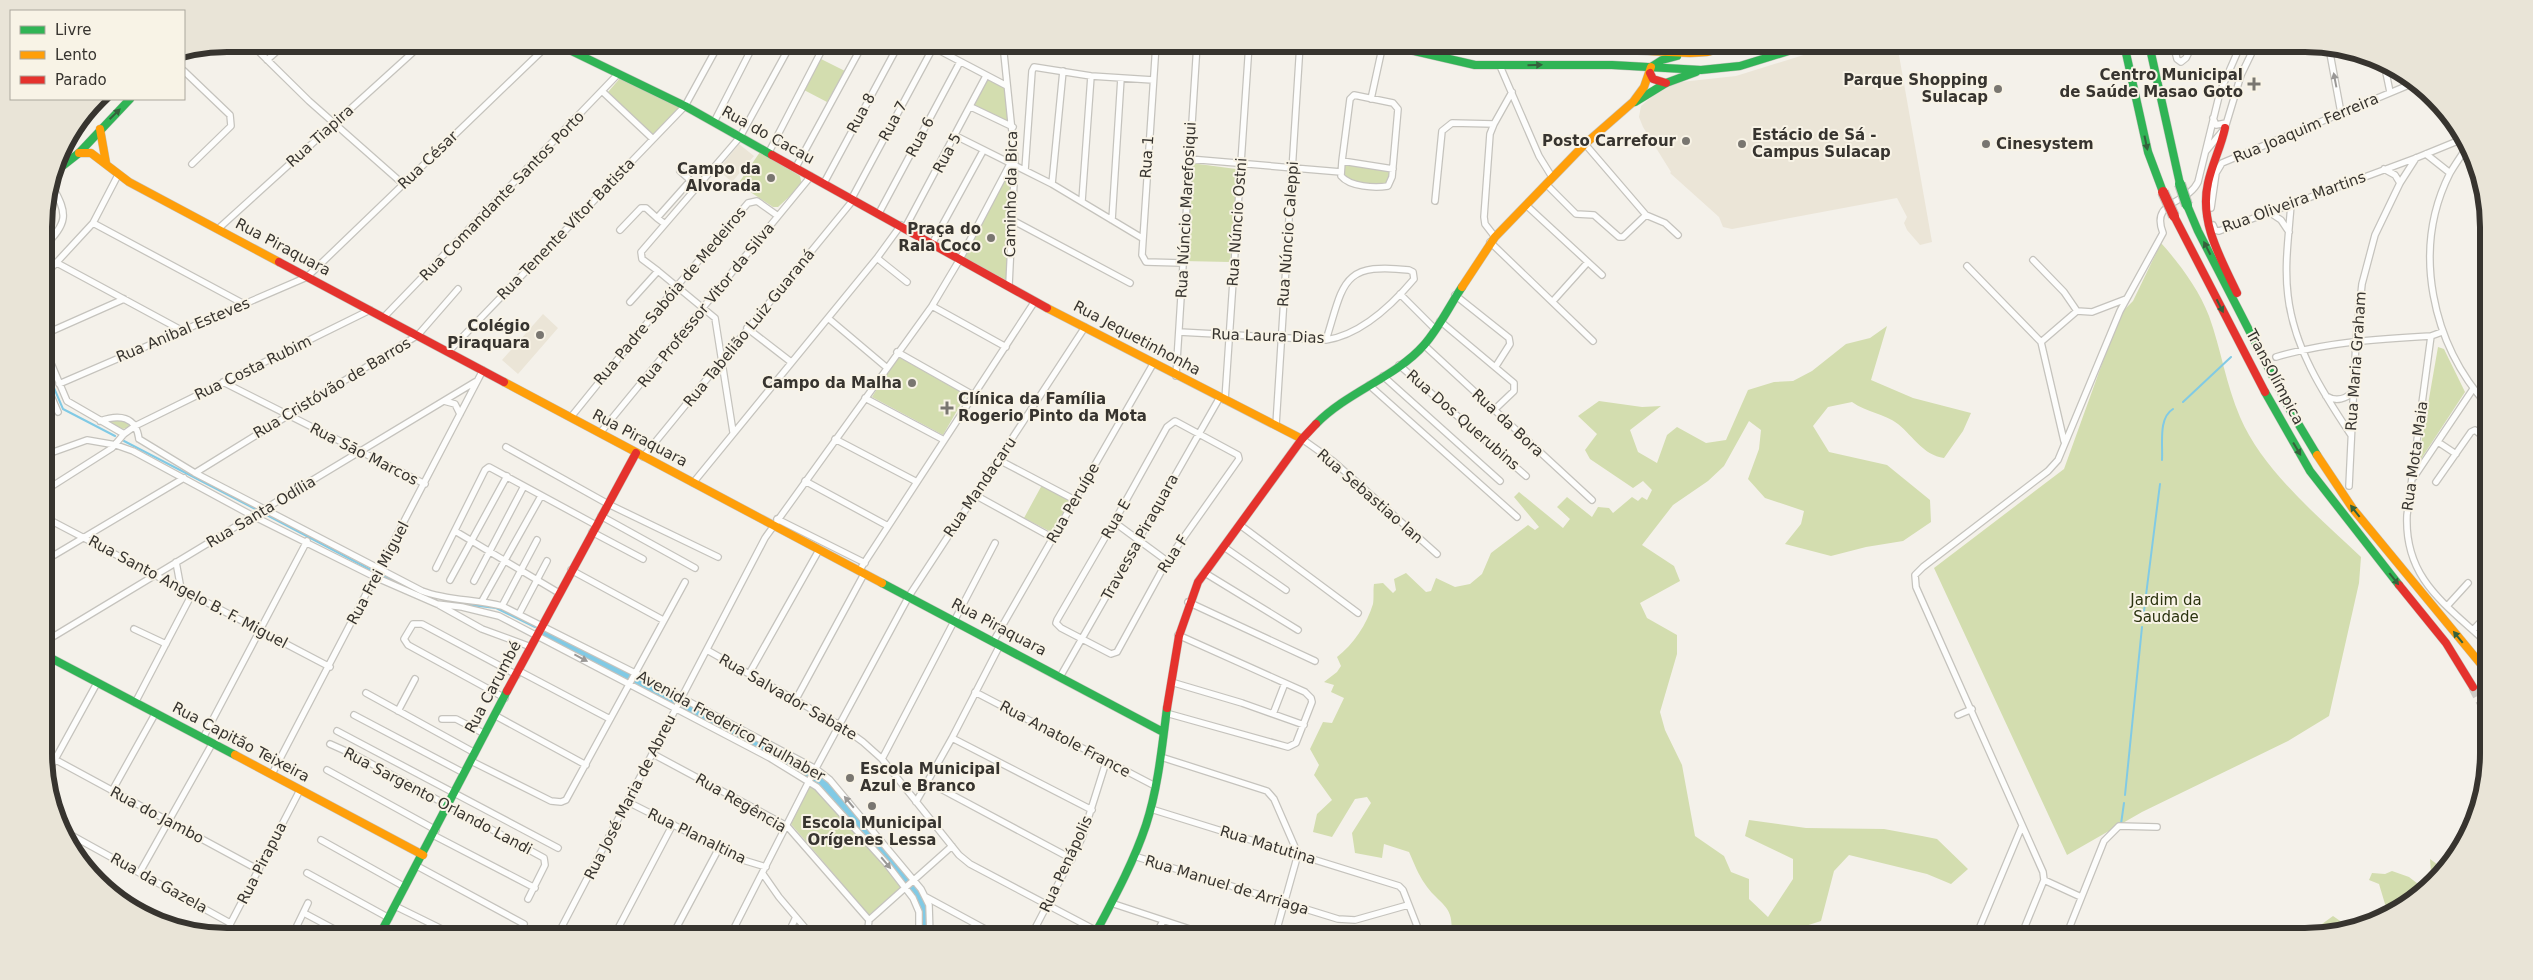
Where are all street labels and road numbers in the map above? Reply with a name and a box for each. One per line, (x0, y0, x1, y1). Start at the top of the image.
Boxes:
street label: Rua Joaquim Ferreira (2231, 89, 2381, 167)
street label: Rua 8 (843, 90, 879, 136)
street label: Rua 7 (875, 98, 911, 144)
street label: Rua Tiapira (283, 101, 357, 171)
street label: Rua do Cacau (718, 102, 818, 168)
street label: Rua Comandante Santos Porto (416, 107, 588, 285)
street label: Rua 6 (902, 114, 938, 160)
street label: Rua Núncio Marefosiqui (1172, 121, 1200, 299)
street label: Rua César (394, 127, 462, 193)
street label: Rua 5 (929, 130, 965, 176)
street label: Caminho da Bica (1001, 130, 1021, 258)
street label: Rua 1 (1137, 135, 1157, 179)
street label: Rua Tenente Vítor Batista (494, 154, 638, 304)
street label: Rua Núncio Ostni (1224, 157, 1250, 287)
street label: Rua Núncio Caleppi (1274, 161, 1302, 307)
street label: Rua Oliveira Martins (2220, 168, 2368, 236)
street label: Rua Padre Sabóia de Medeiros (590, 203, 750, 389)
street label: Rua Piraquara (232, 214, 334, 280)
street label: Rua Professor Vitor da Silva (634, 219, 778, 391)
street label: Rua Tabelião Luiz Guaraná (680, 245, 818, 411)
street label: Rua Maria Graham (2342, 291, 2370, 431)
street label: Rua Anibal Esteves (114, 294, 253, 366)
street label: Rua Jequetinhonha (1070, 297, 1204, 379)
street label: Rua Laura Dias (1211, 325, 1325, 347)
street label: TransOlímpica (2242, 325, 2308, 428)
street label: Rua Costa Rubim (191, 332, 315, 404)
street label: Rua Cristóvão de Barros (250, 334, 414, 442)
street label: Rua Dos Querubins (1403, 366, 1523, 474)
street label: Rua da Bora (1468, 385, 1548, 461)
street label: Rua Mota Maia (2398, 400, 2432, 512)
street label: Rua Piraquara (589, 405, 691, 471)
street label: Rua Sāo Marcos (307, 419, 421, 489)
street label: Rua Mandacaru (940, 434, 1020, 540)
street label: Rua Sebastiao lan (1313, 445, 1427, 547)
street label: Rua Peruípe (1043, 460, 1103, 546)
street label: Travessa Piraquara (1097, 471, 1182, 604)
street label: Rua Santa Odília (203, 472, 319, 552)
street label: Rua E (1098, 496, 1134, 542)
street label: Rua Frei Miguel (343, 518, 413, 628)
street label: Rua Santo Angelo B. F. Miguel (85, 532, 291, 652)
street label: Rua F (1154, 532, 1192, 576)
street label: Rua Piraquara (948, 594, 1050, 660)
street label: Rua Carumbé (461, 638, 525, 736)
street label: Rua Salvador Sabate (716, 650, 860, 744)
street label: Avenida Frederico Faulhaber (634, 667, 829, 786)
street label: Rua Anatole France (997, 697, 1133, 781)
street label: Rua Capitão Teixeira (169, 698, 313, 786)
street label: Rua José Maria de Abreu (580, 711, 680, 883)
street label: Rua Sargento Orlando Landi (341, 744, 535, 858)
street label: Rua Regência (692, 770, 790, 836)
street label: Rua do Jambo (107, 783, 207, 847)
street label: Rua Planaltina (645, 804, 749, 868)
street label: Rua Penápolis (1036, 813, 1096, 915)
street label: Rua Pirapua (234, 819, 290, 907)
street label: Rua Matutina (1218, 822, 1318, 868)
street label: Rua da Gazela (107, 849, 211, 917)
street label: Rua Manuel de Arriaga (1143, 851, 1311, 919)

